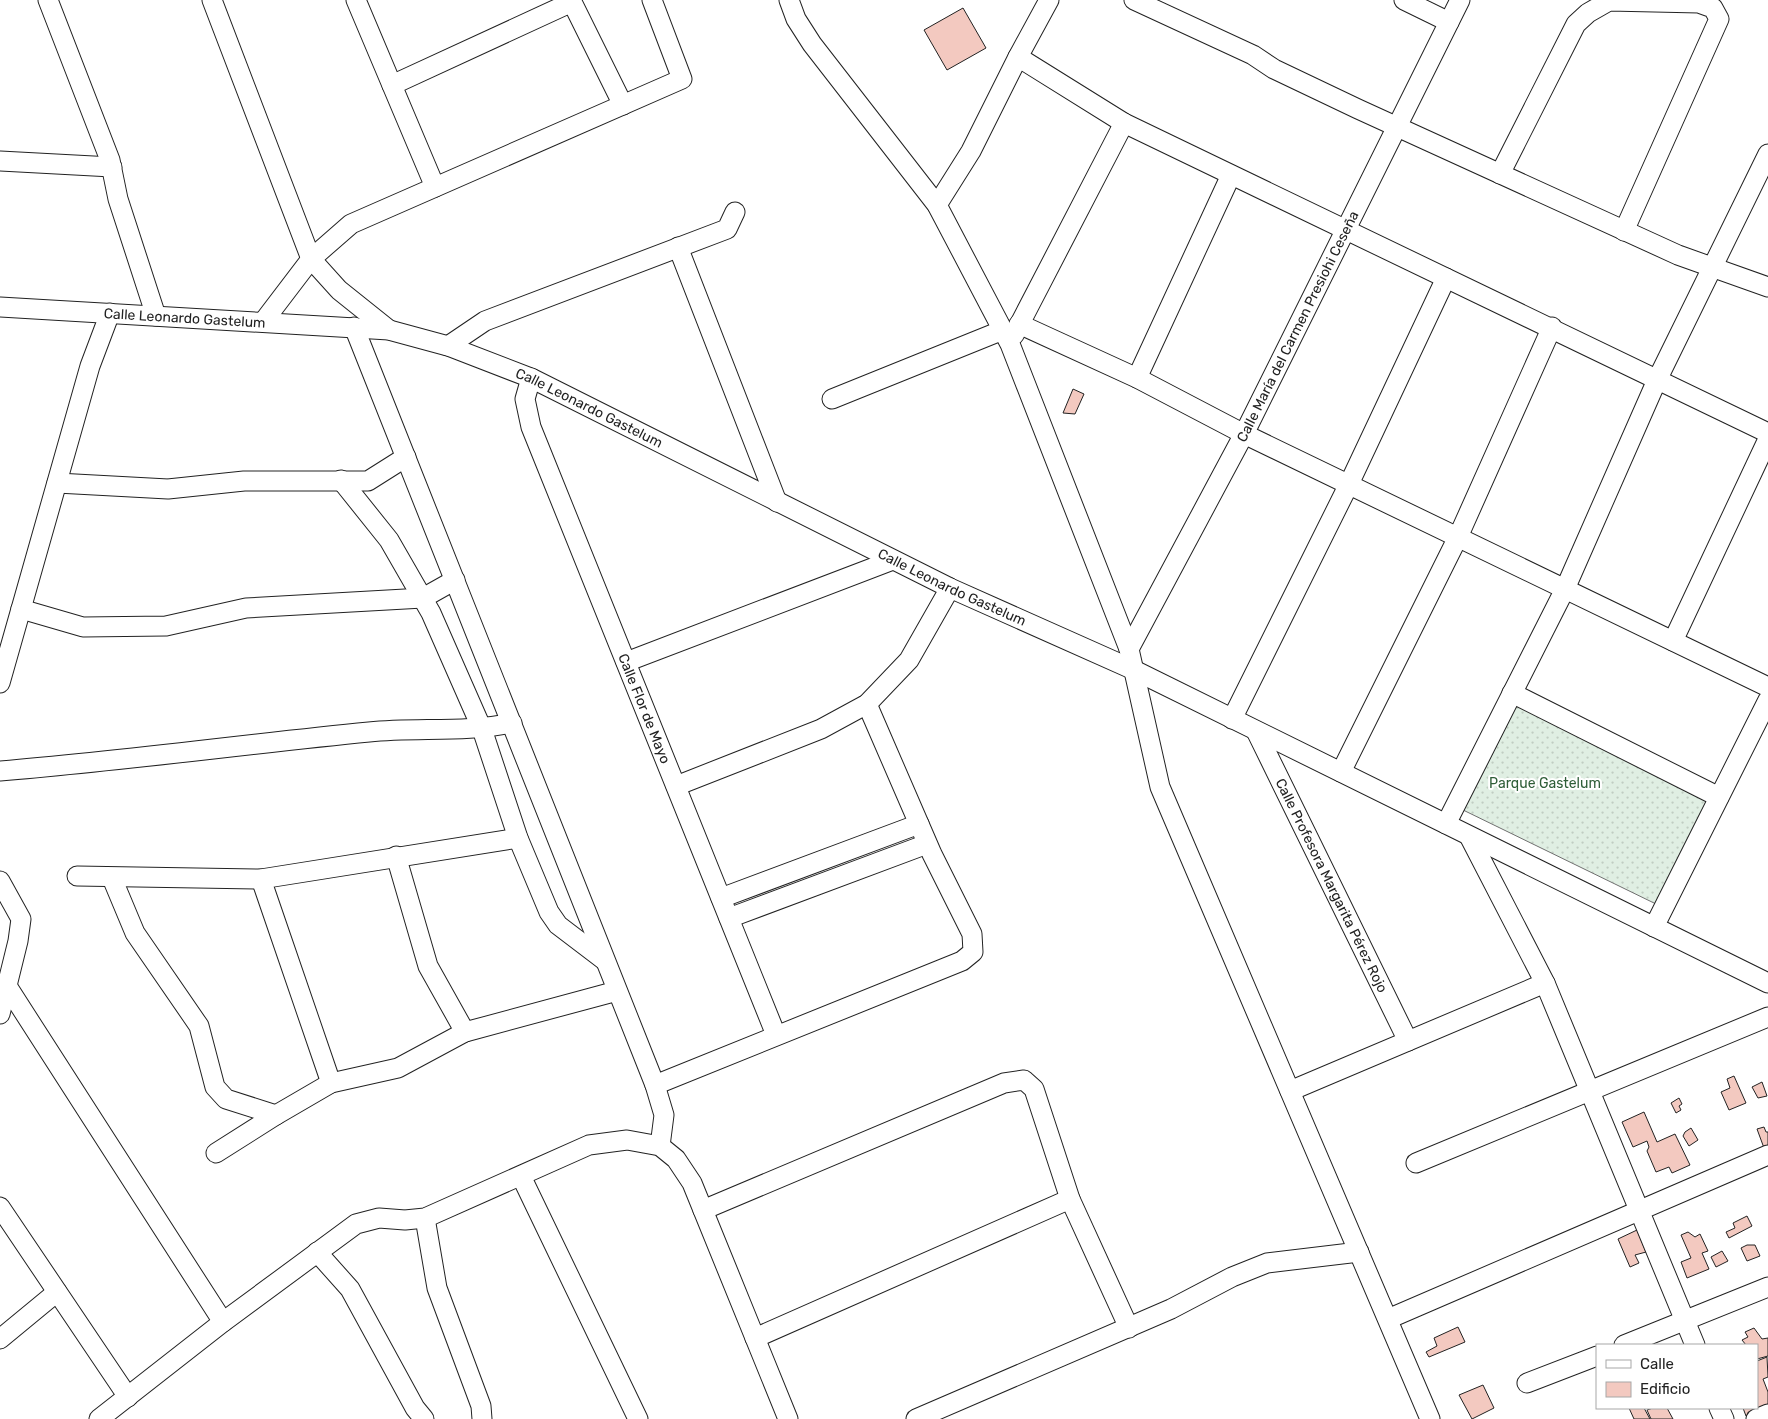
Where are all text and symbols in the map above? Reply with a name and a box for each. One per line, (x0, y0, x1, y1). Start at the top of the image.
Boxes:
street label: Calle María del Carmen Presiohi Ceseña (1233, 208, 1362, 445)
street label: Calle Leonardo Gastelum (103, 305, 266, 331)
street label: Calle Leonardo Gastelum (513, 364, 666, 451)
street label: Calle Leonardo Gastelum (875, 545, 1029, 629)
street label: Calle Flor de Mayo (615, 651, 674, 766)
street label: Calle Profesora Margarita Pérez Rojo (1272, 775, 1391, 995)
park label: Parque Gastelum (1489, 775, 1601, 792)
legend (1596, 1344, 1758, 1409)
text: Calle (1640, 1355, 1674, 1373)
text: Edificio (1640, 1380, 1690, 1398)

